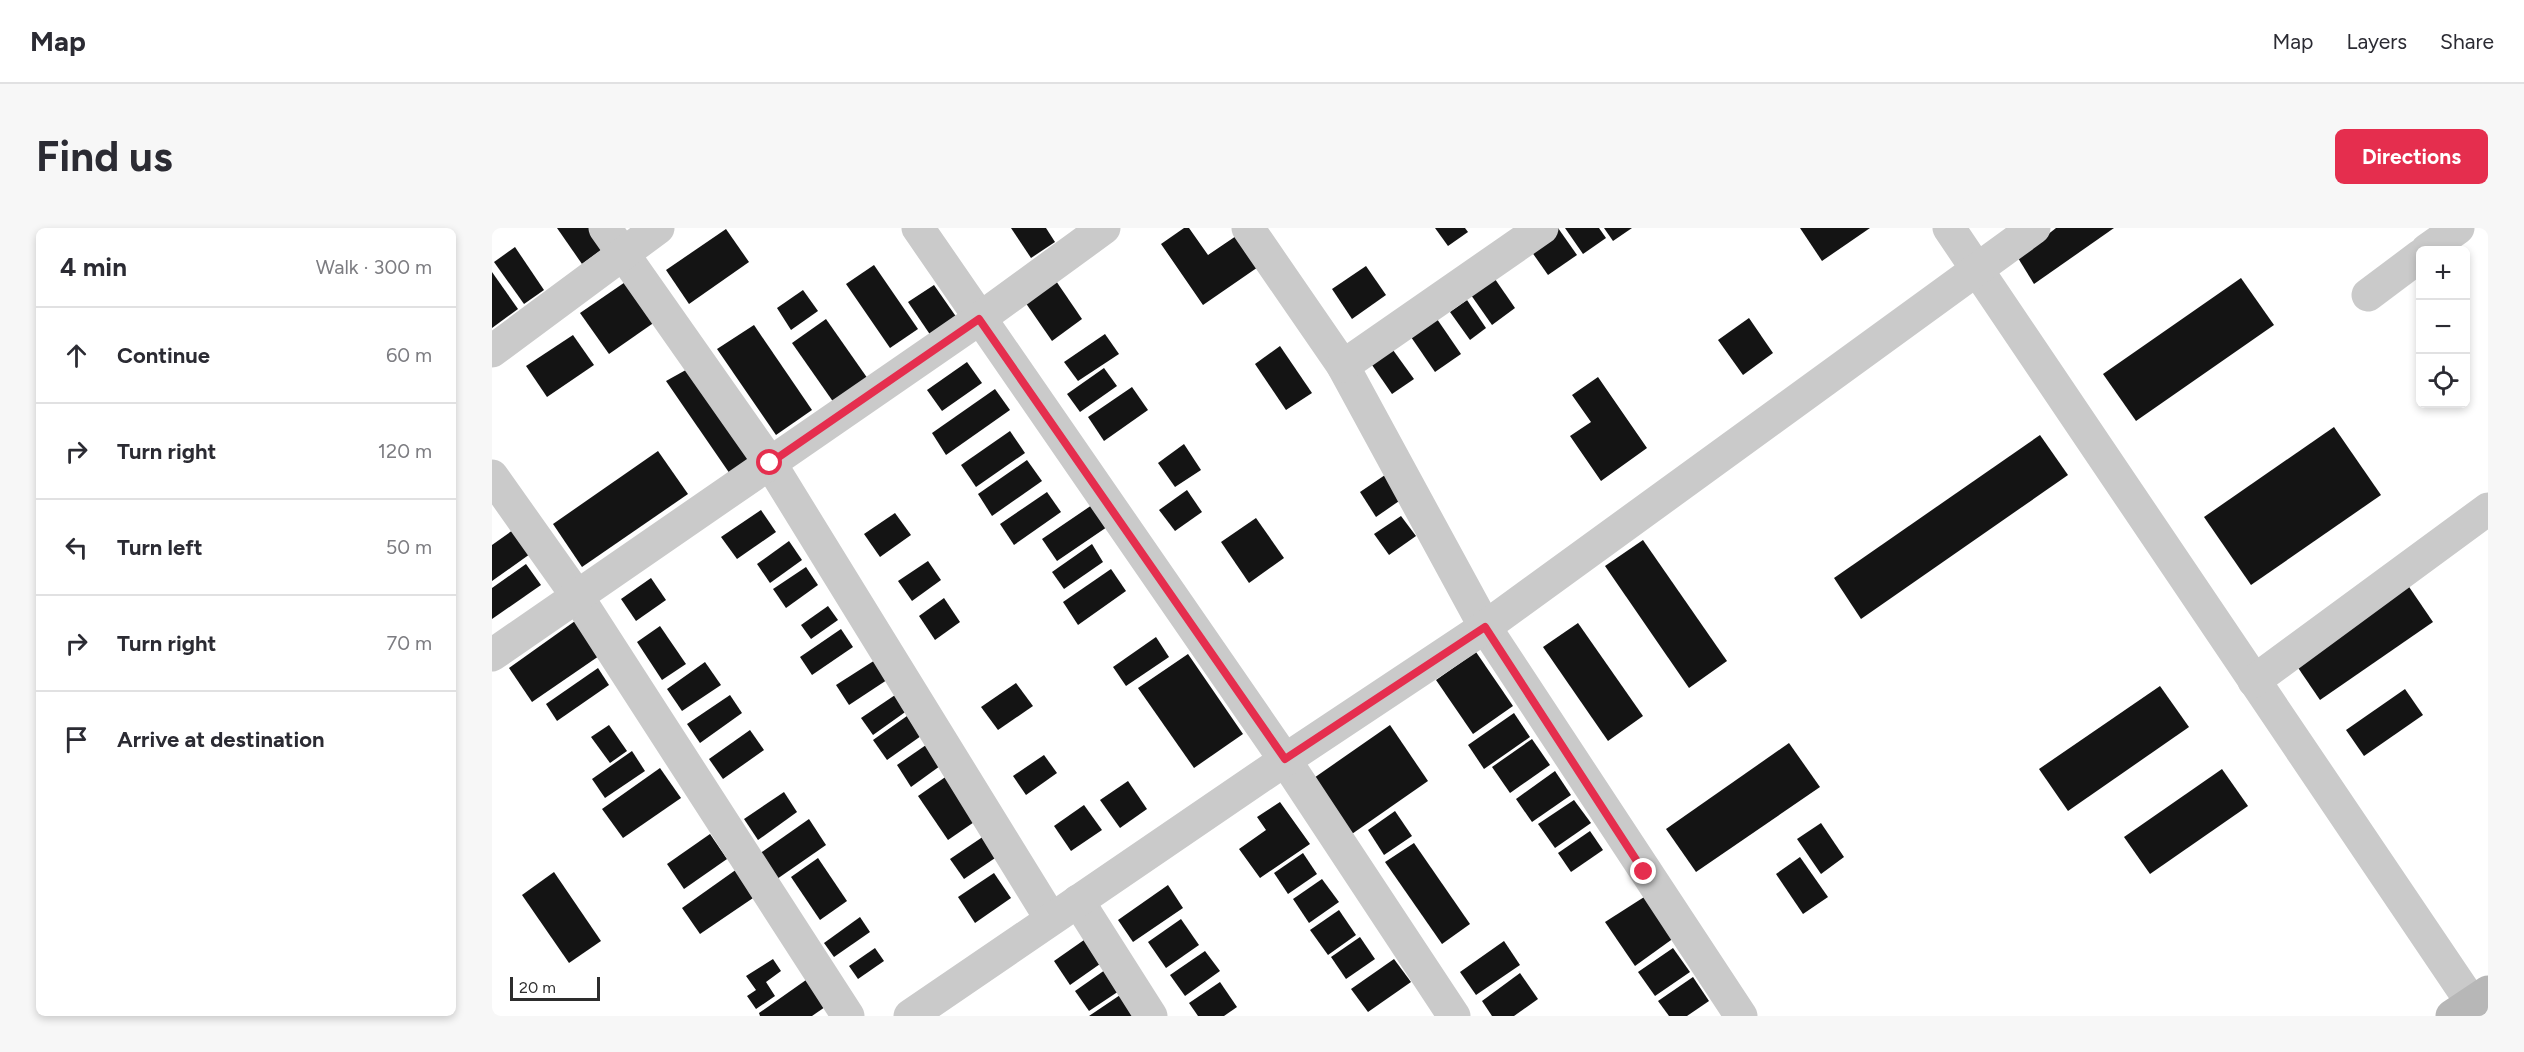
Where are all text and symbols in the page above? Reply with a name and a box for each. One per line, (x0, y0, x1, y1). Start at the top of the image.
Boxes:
text: Map (30, 24, 86, 58)
text: Map (2273, 29, 2313, 54)
text: Layers (2346, 29, 2407, 54)
text: Share (2440, 29, 2494, 54)
button: Directions (2335, 129, 2488, 184)
text: Find us (36, 131, 173, 182)
map controls (2416, 246, 2470, 408)
button: + (2416, 246, 2470, 300)
text: 4 min (60, 251, 127, 283)
text: Walk · 300 m (316, 255, 432, 279)
button: − (2416, 300, 2470, 354)
icon: ahead (60, 339, 93, 372)
text: Continue (117, 342, 210, 369)
text: 60 m (386, 343, 432, 367)
button: locate (2416, 354, 2470, 408)
icon: right (60, 435, 93, 468)
text: Turn right (117, 438, 216, 465)
text: 120 m (378, 439, 432, 463)
route start (756, 449, 782, 475)
icon: left (60, 531, 93, 564)
text: Turn left (117, 534, 203, 561)
text: 50 m (386, 535, 432, 559)
icon: right (60, 627, 93, 660)
text: Turn right (117, 630, 216, 657)
text: 70 m (386, 631, 432, 655)
icon: arrive (60, 723, 93, 756)
text: Arrive at destination (117, 726, 325, 753)
route end (1630, 858, 1656, 884)
scale bar (510, 974, 600, 1002)
text: 20 m (519, 978, 556, 997)

